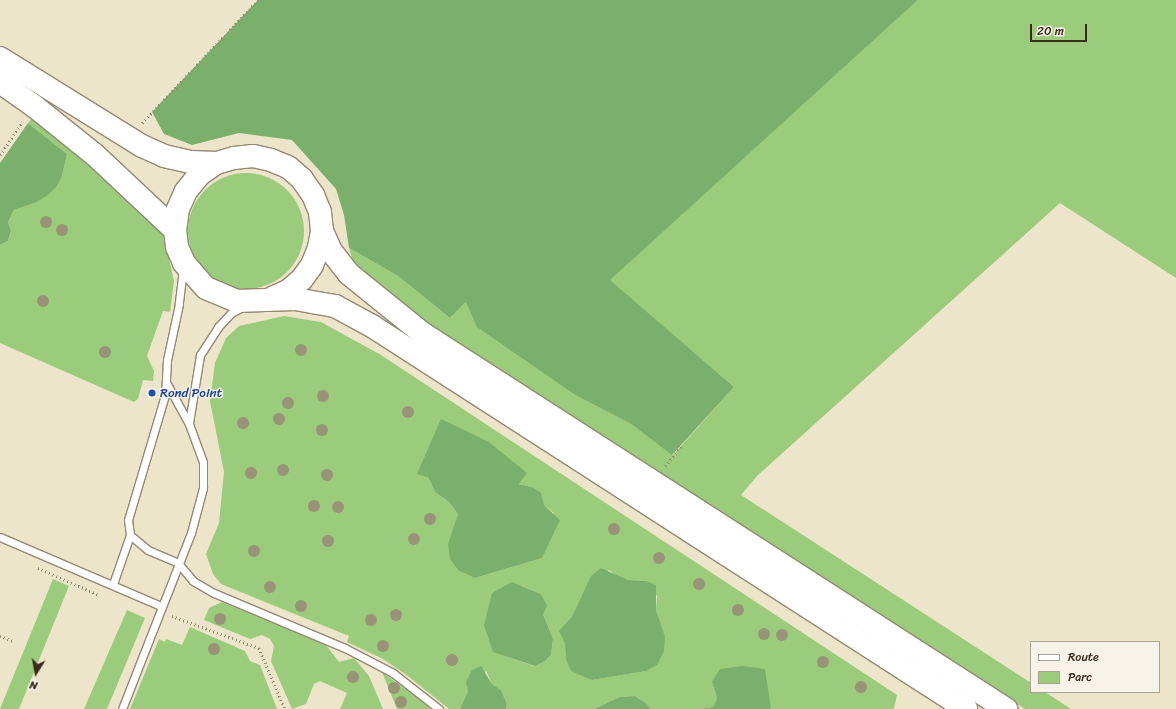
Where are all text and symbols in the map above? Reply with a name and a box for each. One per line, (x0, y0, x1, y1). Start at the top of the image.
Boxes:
scale bar (1032, 16, 1089, 42)
text: 20 m (1037, 20, 1064, 42)
place label: Rond Point (160, 385, 223, 401)
marker: Rond Point (147, 388, 157, 398)
legend (1030, 641, 1160, 693)
text: Route (1068, 646, 1099, 668)
north arrow (16, 653, 56, 693)
text: Parc (1068, 666, 1092, 688)
text: N (28, 675, 39, 695)

